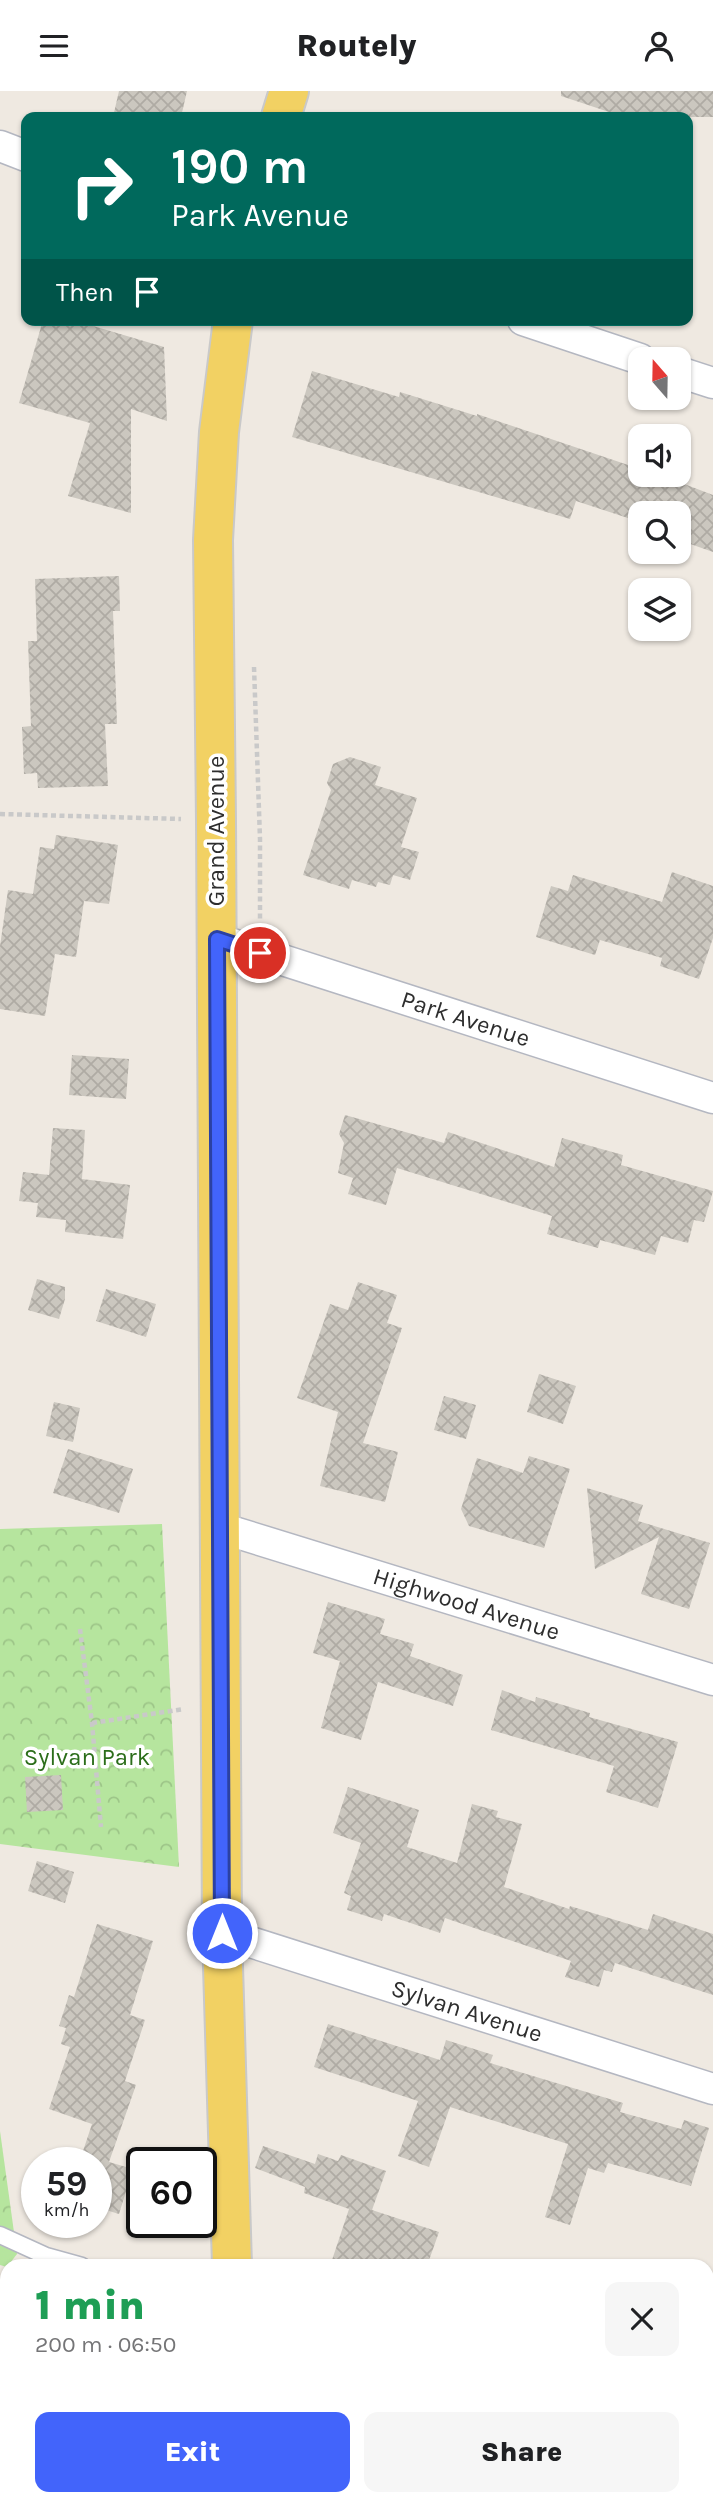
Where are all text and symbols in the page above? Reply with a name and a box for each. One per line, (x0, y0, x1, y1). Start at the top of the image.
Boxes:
icon: menu (35, 27, 73, 65)
text: Routely (297, 27, 416, 64)
icon: person (640, 27, 678, 65)
text: 190 m (171, 138, 308, 195)
icon: right (56, 140, 147, 231)
text: Park Avenue (171, 197, 349, 234)
icon: arrive (128, 273, 166, 311)
text: Then (56, 277, 114, 308)
north arrow (628, 347, 691, 409)
map controls (628, 347, 691, 641)
button: sound (628, 424, 691, 487)
button: search (628, 501, 691, 564)
button: layers (628, 578, 691, 641)
street label: Grand Avenue (202, 756, 230, 906)
pin (230, 923, 290, 983)
icon: arrive (241, 934, 279, 972)
street label: Park Avenue (398, 985, 533, 1052)
street label: Highwood Avenue (370, 1562, 563, 1646)
park label: Sylvan Park (24, 1743, 150, 1771)
position arrow (185, 1896, 259, 1970)
street label: Sylvan Avenue (388, 1974, 546, 2048)
speed limit sign: 60 (126, 2147, 217, 2238)
text: 59 (46, 2163, 87, 2204)
text: km/h (44, 2199, 89, 2221)
text: 1 min (35, 2280, 145, 2330)
button: close (605, 2282, 679, 2356)
text: 200 m · 06:50 (35, 2331, 176, 2358)
button: Exit (35, 2412, 350, 2492)
button: Share (364, 2412, 679, 2492)

